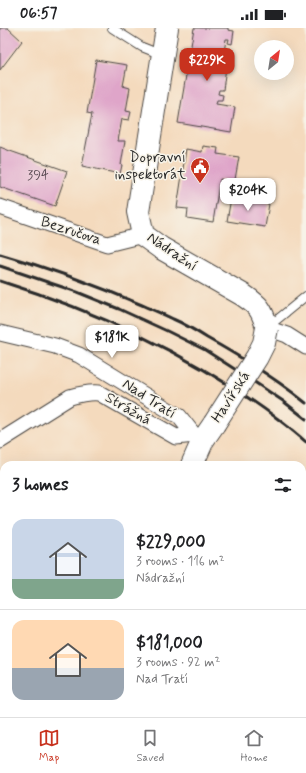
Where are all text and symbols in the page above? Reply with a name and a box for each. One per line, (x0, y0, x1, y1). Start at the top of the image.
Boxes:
text: 06:57 (20, 4, 57, 24)
north arrow (254, 40, 294, 80)
map controls (254, 40, 294, 80)
pin: $229K (179, 48, 235, 82)
text: $229K (189, 52, 225, 69)
place label: Dopravní inspektorát (114, 148, 186, 185)
public building icon: Dopravní inspektorát (189, 156, 211, 184)
house number: 394 (27, 167, 49, 184)
pin: $204K (220, 178, 276, 212)
text: $204K (229, 182, 267, 199)
street label: Bezručova (38, 212, 104, 250)
street label: Nádražní (143, 228, 201, 276)
pin: $181K (84, 325, 140, 359)
text: $181K (95, 329, 129, 346)
street label: Havířská (207, 367, 255, 427)
street label: Nad Tratí (118, 374, 180, 424)
street label: Strážná (101, 388, 155, 430)
text: 3 homes (12, 474, 69, 496)
icon: filters (272, 474, 294, 496)
text: $229,000 (136, 531, 205, 553)
icon: home (44, 535, 92, 583)
text: 3 rooms · 116 m² (136, 553, 225, 570)
text: Nádražní (136, 570, 185, 587)
text: $181,000 (136, 632, 203, 654)
icon: home (44, 636, 92, 684)
text: 3 rooms · 92 m² (136, 654, 220, 671)
text: Nad Tratí (136, 671, 188, 688)
tab: Map (38, 727, 60, 765)
tab: Saved (136, 727, 164, 765)
tab: Home (241, 727, 268, 765)

